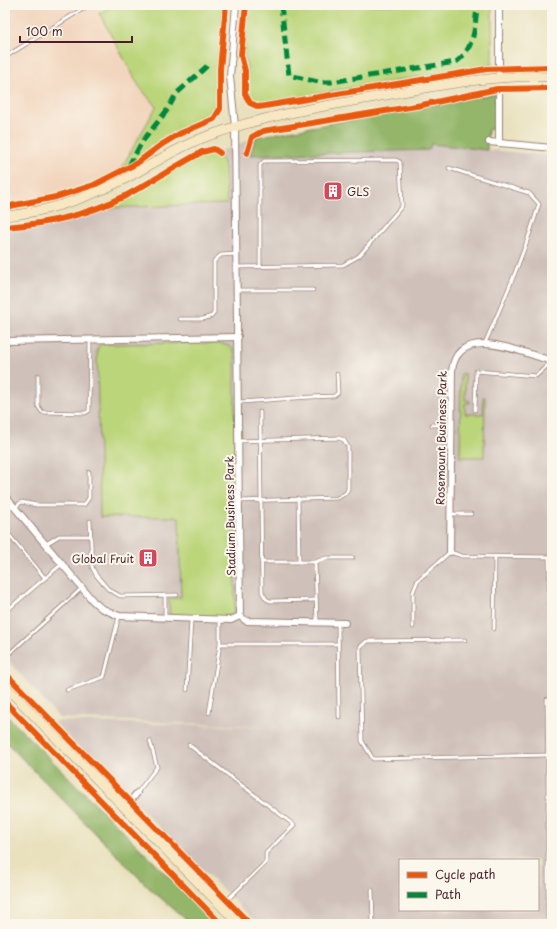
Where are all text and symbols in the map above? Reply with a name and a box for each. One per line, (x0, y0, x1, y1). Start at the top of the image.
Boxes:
scale bar (20, 18, 132, 44)
text: 100 m (26, 22, 63, 40)
building icon: GLS (322, 180, 344, 202)
place label: GLS (347, 183, 369, 200)
street label: Rosemount Business Park (431, 370, 451, 505)
street label: Stadium Business Park (220, 456, 240, 576)
building icon: Global Fruit (137, 547, 159, 569)
place label: Global Fruit (72, 550, 135, 567)
legend (399, 859, 539, 911)
text: Cycle path (435, 865, 496, 883)
text: Path (435, 885, 461, 903)

